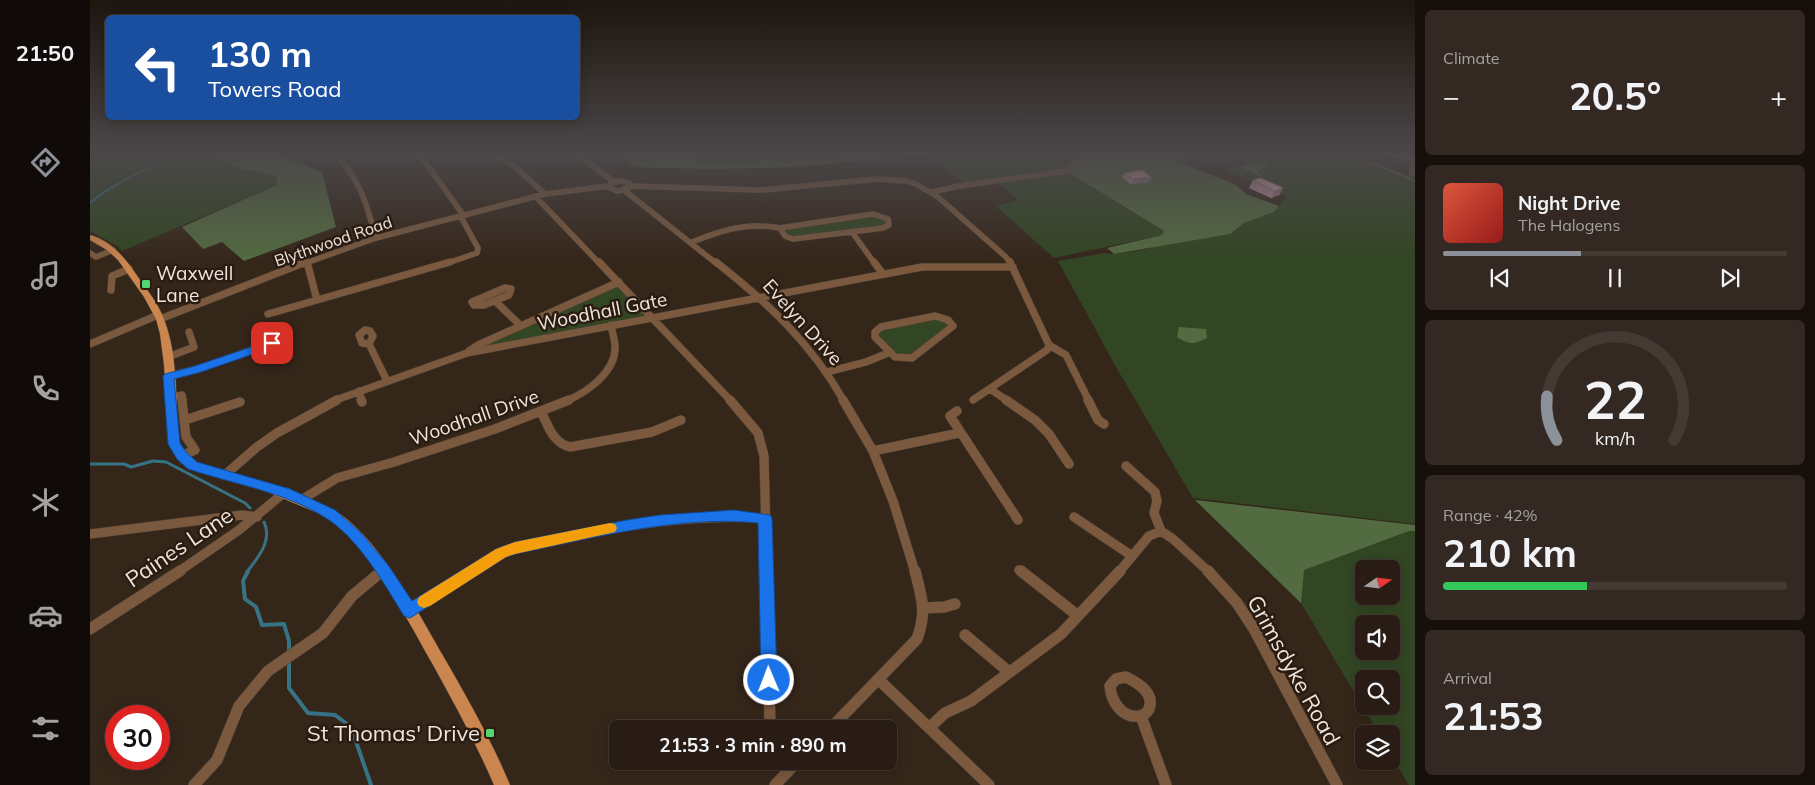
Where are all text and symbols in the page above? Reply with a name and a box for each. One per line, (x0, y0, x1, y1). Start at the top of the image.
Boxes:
text: 130 m (208, 32, 312, 76)
icon: left (125, 35, 190, 100)
text: 21:50 (16, 39, 74, 67)
text: Climate (1443, 48, 1499, 68)
text: 20.5° (1569, 72, 1661, 120)
text: Towers Road (208, 75, 341, 103)
text: − (1443, 79, 1460, 114)
text: + (1770, 79, 1787, 114)
icon: directions (28, 145, 63, 180)
text: Night Drive (1518, 191, 1620, 215)
street label: Blythwood Road (271, 211, 395, 271)
text: The Halogens (1518, 215, 1620, 235)
icon: music (28, 258, 63, 293)
place label: Waxwell Lane (156, 261, 233, 307)
icon: previous (1486, 264, 1514, 292)
icon: pause (1601, 264, 1629, 292)
icon: next (1716, 264, 1744, 292)
street label: Evelyn Drive (758, 274, 848, 370)
marker: Waxwell Lane (140, 278, 152, 290)
street label: Woodhall Gate (535, 287, 669, 335)
pin (251, 322, 293, 364)
icon: arrive (258, 329, 286, 357)
text: 22 (1584, 367, 1646, 432)
icon: phone (28, 371, 63, 406)
street label: Woodhall Drive (406, 384, 542, 450)
text: km/h (1595, 427, 1635, 449)
icon: climate (28, 485, 63, 520)
street label: Paines Lane (120, 501, 238, 593)
text: Range · 42% (1443, 505, 1538, 525)
text: 210 km (1443, 529, 1577, 577)
north arrow (1355, 560, 1400, 605)
map controls (1355, 560, 1400, 770)
street label: Grimsdyke Road (1241, 590, 1347, 750)
icon: car (28, 598, 63, 633)
button: sound (1355, 615, 1400, 660)
position arrow (742, 653, 794, 705)
text: Arrival (1443, 668, 1492, 688)
button: search (1355, 670, 1400, 715)
text: 21:53 (1443, 692, 1544, 740)
speed limit sign: 30 (105, 705, 170, 770)
icon: filters (28, 711, 63, 746)
place label: St Thomas' Drive (307, 719, 480, 747)
button: layers (1355, 725, 1400, 770)
marker: St Thomas' Drive (484, 727, 496, 739)
text: 21:53 · 3 min · 890 m (659, 733, 847, 757)

